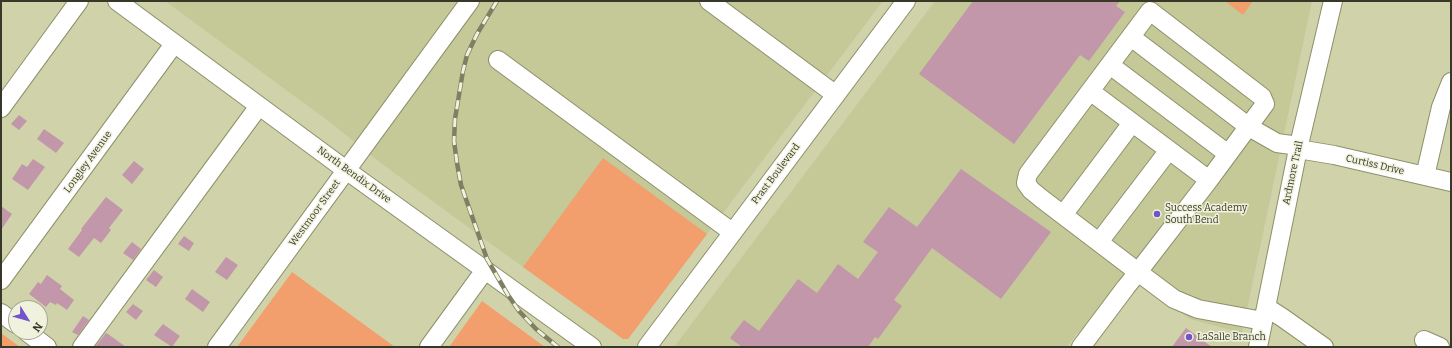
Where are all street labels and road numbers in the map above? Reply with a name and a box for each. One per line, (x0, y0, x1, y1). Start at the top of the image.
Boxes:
street label: Longley Avenue (62, 129, 114, 195)
street label: Ardmore Trail (1280, 140, 1306, 206)
street label: Prast Boulevard (749, 141, 803, 207)
street label: North Bendix Drive (315, 144, 393, 206)
street label: Curtiss Drive (1345, 152, 1405, 178)
street label: Westmoor Street (287, 177, 343, 249)

